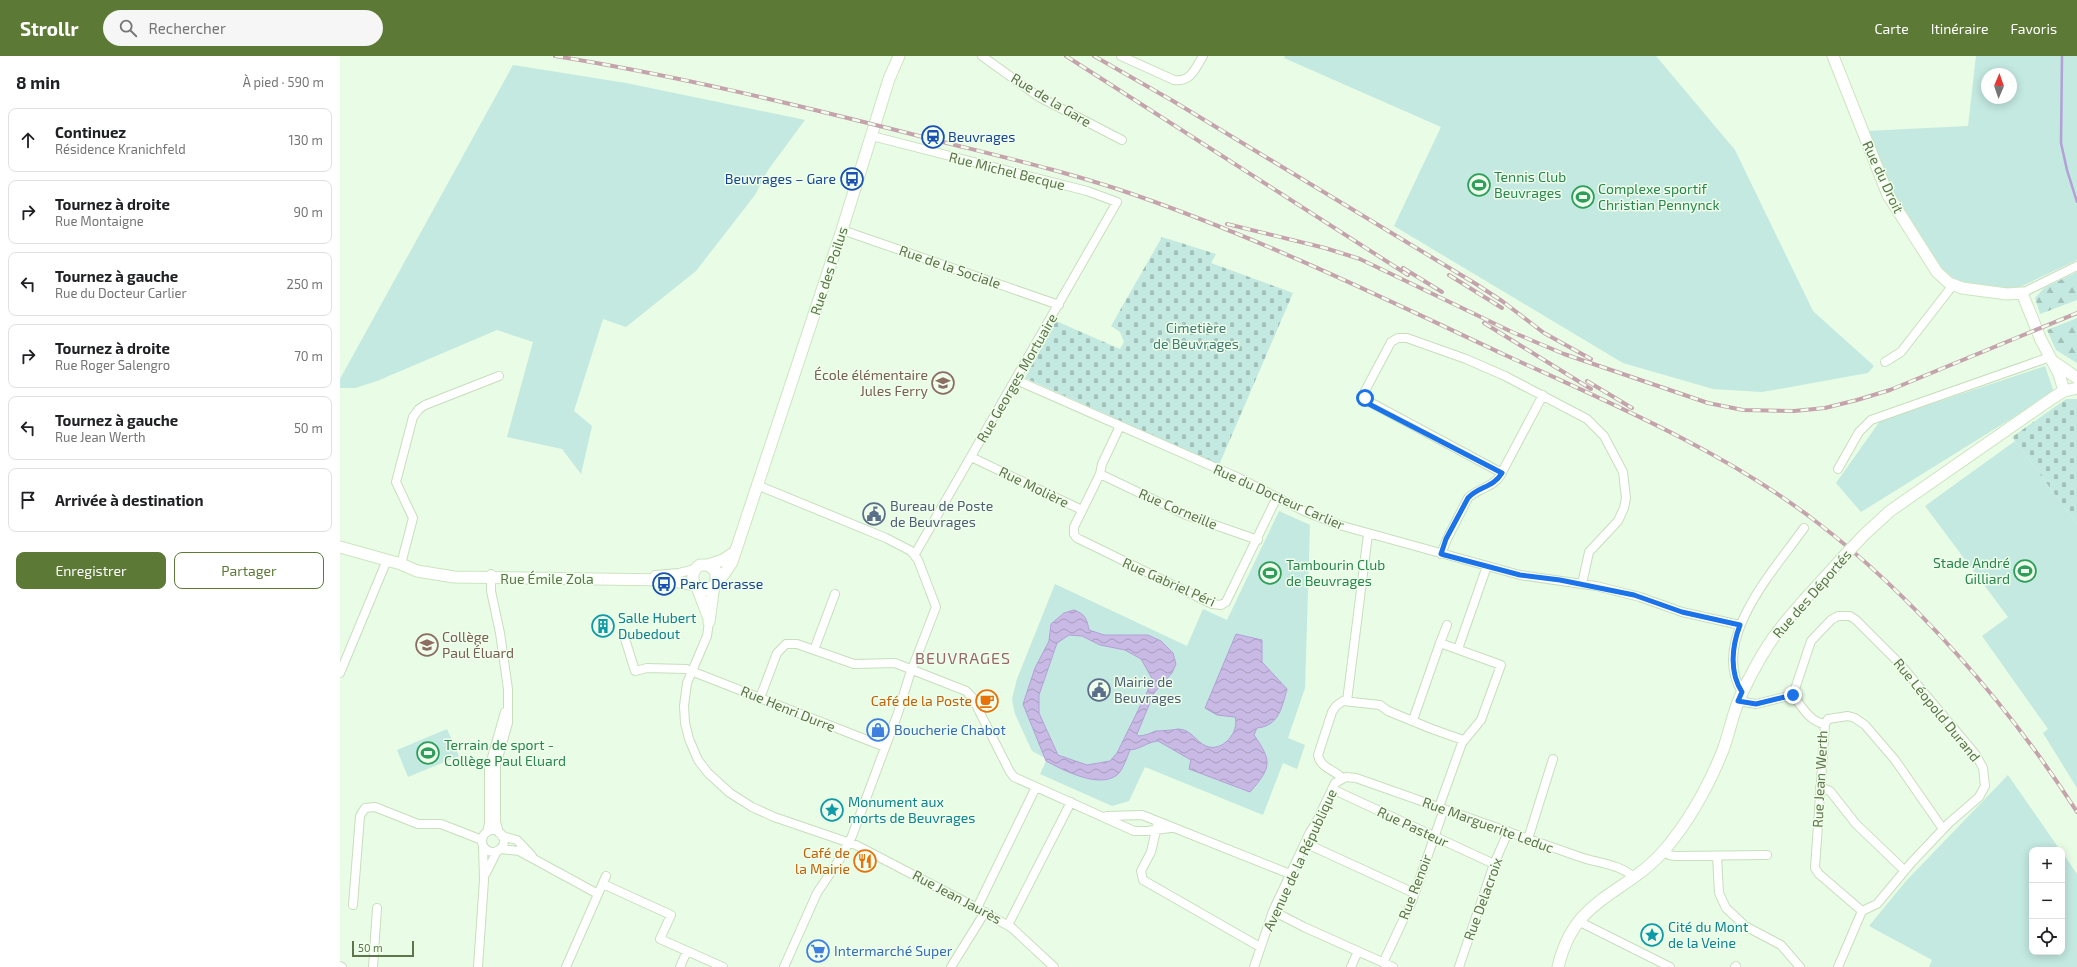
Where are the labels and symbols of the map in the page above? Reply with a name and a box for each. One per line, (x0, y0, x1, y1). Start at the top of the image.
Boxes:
north arrow (1981, 68, 2017, 104)
street label: Rue de la Gare (1008, 69, 1094, 130)
station icon: Beuvrages (920, 124, 946, 150)
place label: Beuvrages (948, 128, 1015, 145)
street label: Rue du Droit (1859, 138, 1908, 216)
street label: Rue Michel Becque (947, 148, 1067, 193)
bus stop icon: Beuvrages – Gare (839, 166, 865, 192)
place label: Tennis Club Beuvrages (1494, 168, 1566, 201)
place label: Beuvrages – Gare (725, 170, 836, 187)
sports icon: Tennis Club Beuvrages (1466, 172, 1492, 198)
place label: Complexe sportif Christian Pennynck (1598, 180, 1720, 213)
sports icon: Complexe sportif Christian Pennynck (1570, 184, 1596, 210)
street label: Rue des Poilus (806, 225, 851, 317)
street label: Rue de la Sociale (897, 241, 1003, 292)
street label: Rue Georges Mortuaire (973, 310, 1060, 445)
park label: Cimetière de Beuvrages (1153, 319, 1239, 352)
place label: École élémentaire Jules Ferry (814, 366, 929, 399)
school or university icon: École élémentaire Jules Ferry (930, 370, 956, 396)
route start (1356, 389, 1374, 407)
street label: Rue du Docteur Carlier (1211, 460, 1348, 533)
street label: Rue Molière (997, 462, 1072, 511)
street label: Rue Corneille (1136, 484, 1220, 533)
place label: Bureau de Poste de Beuvrages (890, 497, 993, 530)
public building icon: Bureau de Poste de Beuvrages (861, 501, 887, 527)
street label: Rue des Déportés (1769, 546, 1855, 641)
street label: Rue Gabriel Péri (1120, 553, 1218, 610)
place label: Stade André Gilliard (1933, 554, 2010, 587)
place label: Tambourin Club de Beuvrages (1286, 556, 1385, 589)
sports icon: Stade André Gilliard (2012, 558, 2038, 584)
sports icon: Tambourin Club de Beuvrages (1257, 560, 1283, 586)
street label: Rue Émile Zola (500, 570, 594, 587)
bus stop icon: Parc Derasse (651, 571, 677, 597)
place label: Parc Derasse (680, 575, 763, 592)
place label: Salle Hubert Dubedout (618, 609, 696, 642)
building icon: Salle Hubert Dubedout (590, 613, 616, 639)
place label: Collège Paul Éluard (442, 628, 514, 661)
school or university icon: Collège Paul Éluard (414, 632, 440, 658)
district label: BEUVRAGES (915, 648, 1011, 667)
street label: Rue Léopold Durand (1891, 655, 1984, 765)
place label: Mairie de Beuvrages (1114, 673, 1181, 706)
public building icon: Mairie de Beuvrages (1086, 677, 1112, 703)
street label: Rue Henri Durre (738, 682, 838, 735)
route end (1784, 686, 1802, 704)
cafe icon: Café de la Poste (974, 688, 1000, 714)
place label: Café de la Poste (871, 692, 972, 709)
shop icon: Boucherie Chabot (865, 717, 891, 743)
place label: Boucherie Chabot (894, 721, 1006, 738)
street label: Rue Jean Werth (1808, 730, 1831, 828)
place label: Terrain de sport - Collège Paul Eluard (444, 736, 566, 769)
sports icon: Terrain de sport - Collège Paul Eluard (415, 740, 441, 766)
street label: Avenue de la République (1259, 786, 1340, 934)
place label: Monument aux morts de Beuvrages (848, 793, 975, 826)
street label: Rue Marguerite Leduc (1420, 793, 1556, 856)
place icon: Monument aux morts de Beuvrages (819, 797, 845, 823)
street label: Rue Pasteur (1375, 803, 1452, 851)
place label: Café de la Mairie (795, 844, 850, 877)
restaurant icon: Café de la Mairie (852, 848, 878, 874)
street label: Rue Renoir (1394, 851, 1435, 922)
street label: Rue Delacroix (1460, 854, 1506, 943)
street label: Rue Jean Jaurès (910, 866, 1005, 927)
place label: Cité du Mont de la Veine (1668, 918, 1748, 951)
place icon: Cité du Mont de la Veine (1639, 922, 1665, 948)
supermarket icon: Intermarché Super (805, 938, 831, 964)
scale bar (352, 939, 414, 958)
place label: Intermarché Super (834, 942, 953, 959)

